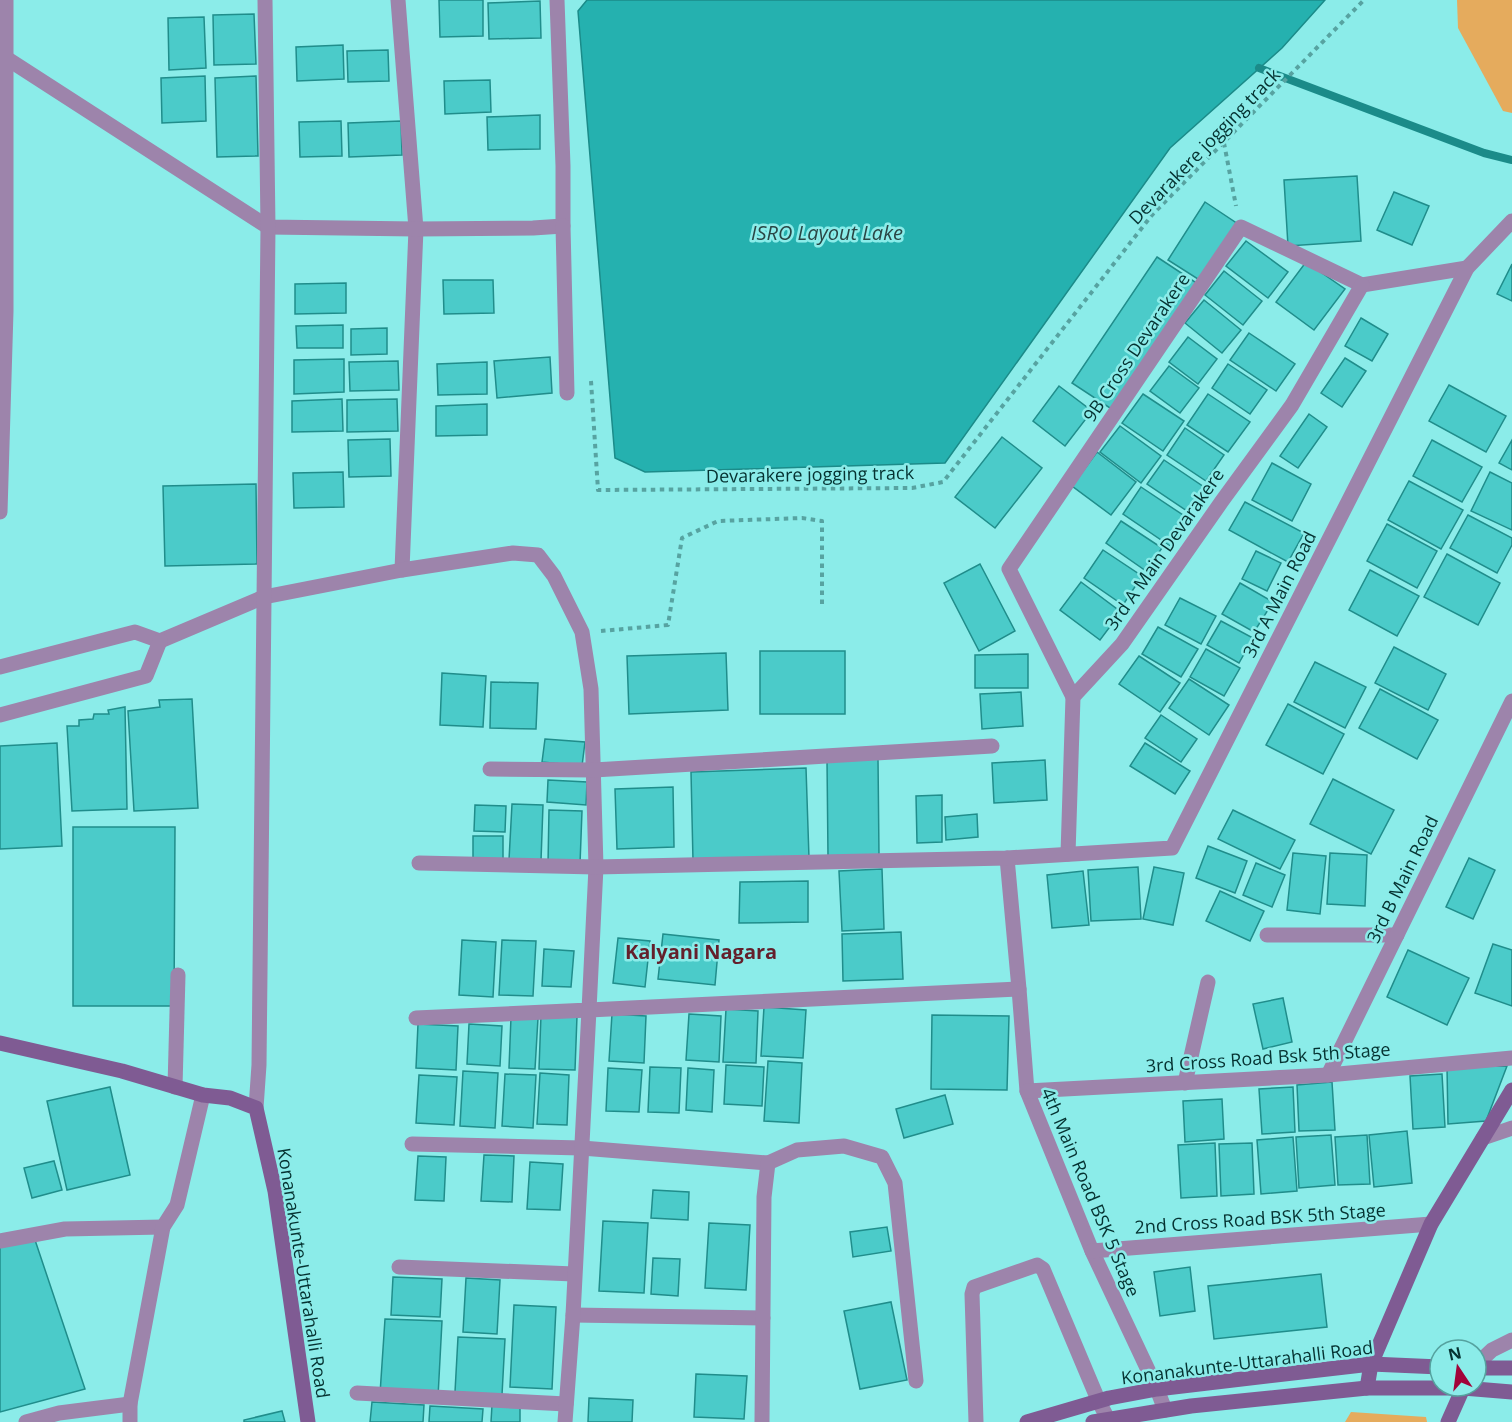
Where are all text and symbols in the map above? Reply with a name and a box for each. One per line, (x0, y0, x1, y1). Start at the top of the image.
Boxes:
street label: Devarakere jogging track (1123, 62, 1285, 229)
water label: ISRO Layout Lake (751, 219, 903, 246)
street label: 9B Cross Devarakere (1077, 268, 1195, 426)
street label: Devarakere jogging track (706, 460, 915, 488)
street label: 3rd A Main Devarakere (1099, 463, 1229, 635)
street label: 3rd A Main Road (1237, 527, 1321, 661)
street label: 3rd B Main Road (1361, 811, 1443, 947)
district label: Kalyani Nagara (625, 938, 777, 965)
street label: 3rd Cross Road Bsk 5th Stage (1145, 1036, 1391, 1078)
street label: 4th Main Road BSK 5 Stage (1036, 1084, 1146, 1300)
street label: Konanakunte-Uttarahalli Road (272, 1146, 336, 1400)
street label: 2nd Cross Road BSK 5th Stage (1134, 1197, 1386, 1239)
street label: Konanakunte-Uttarahalli Road (1120, 1335, 1374, 1389)
north arrow (1428, 1338, 1488, 1398)
text: N (1446, 1341, 1463, 1366)

